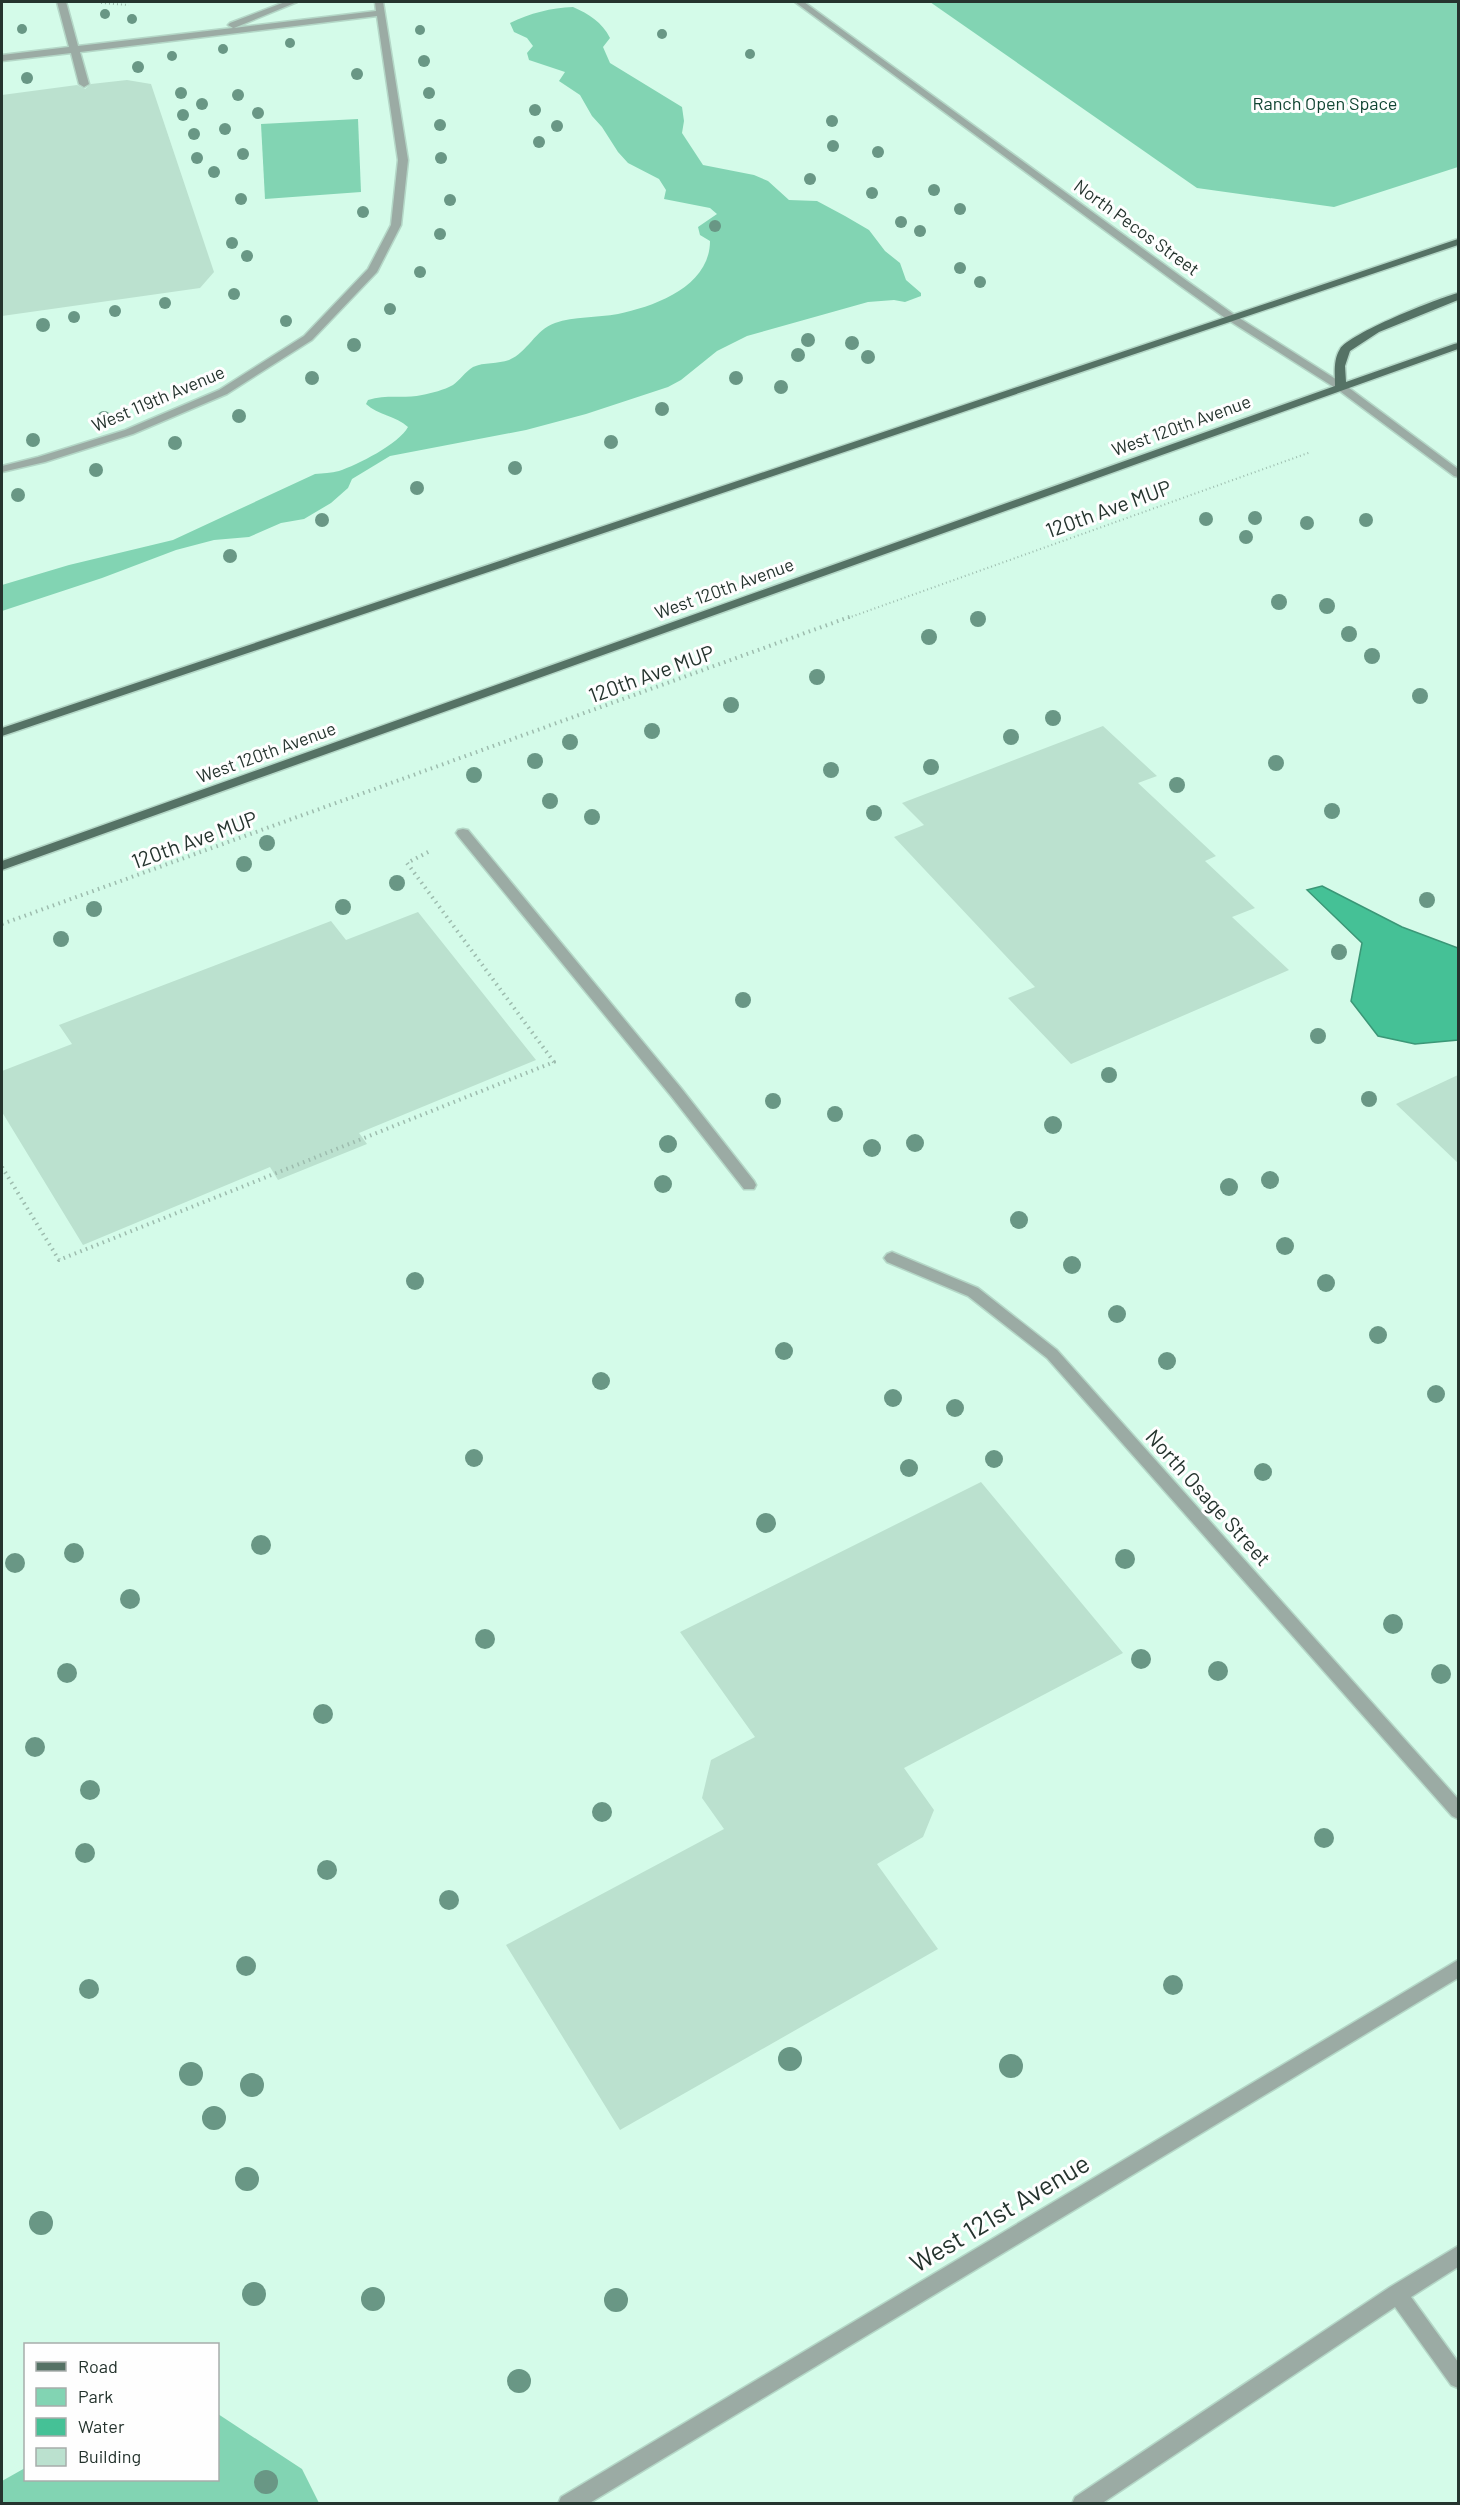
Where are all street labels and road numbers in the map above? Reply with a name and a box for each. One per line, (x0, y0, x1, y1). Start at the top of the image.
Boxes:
street label: North Pecos Street (1070, 174, 1204, 280)
street label: West 119th Avenue (88, 360, 228, 436)
street label: West 120th Avenue (1108, 390, 1254, 460)
street label: 120th Ave MUP (1042, 474, 1174, 542)
street label: West 120th Avenue (651, 553, 797, 623)
street label: 120th Ave MUP (585, 639, 717, 707)
street label: West 120th Avenue (193, 717, 339, 787)
street label: 120th Ave MUP (128, 805, 260, 873)
street label: North Osage Street (1141, 1424, 1277, 1570)
street label: West 121st Avenue (904, 2146, 1094, 2278)

